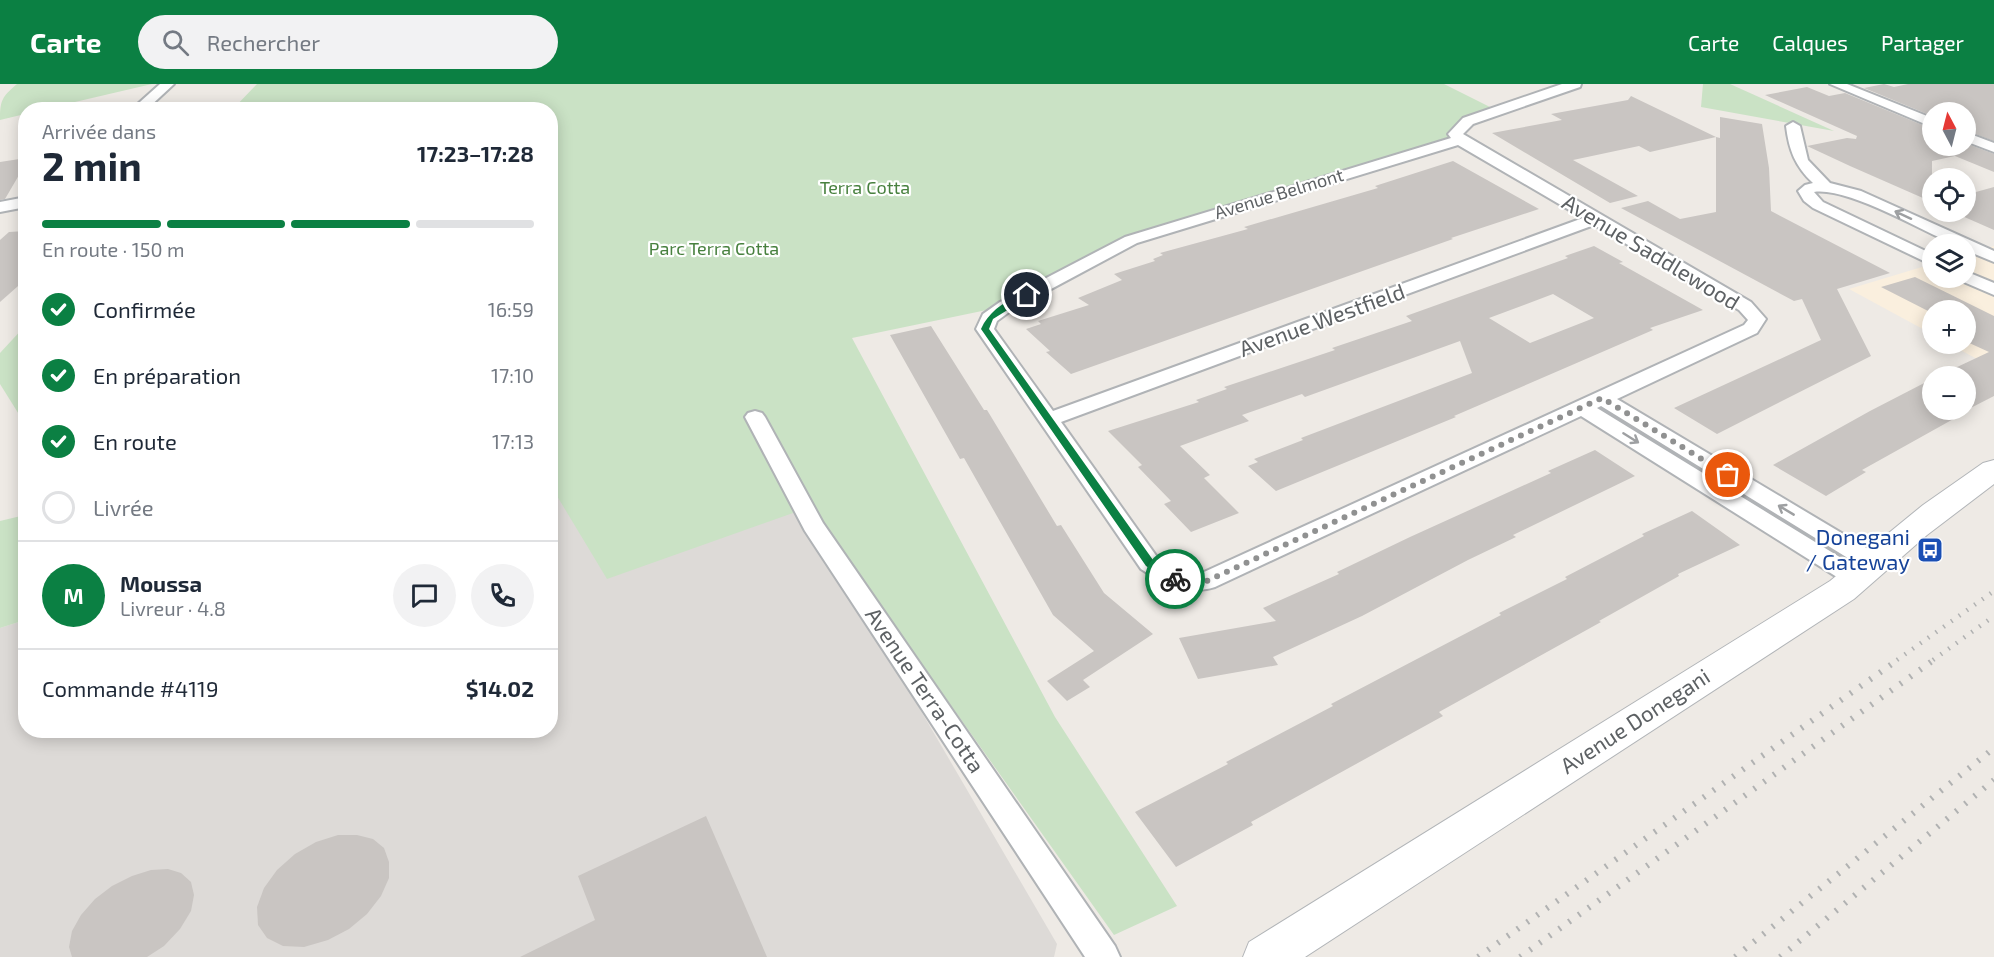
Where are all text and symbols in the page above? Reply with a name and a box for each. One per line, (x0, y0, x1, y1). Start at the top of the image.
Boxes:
search box (138, 15, 558, 69)
text: Carte (30, 25, 102, 59)
icon: search (159, 26, 192, 59)
text: Rechercher (207, 29, 320, 55)
text: Carte (1688, 30, 1739, 55)
text: Calques (1772, 30, 1848, 55)
text: Partager (1881, 30, 1964, 55)
north arrow (1922, 102, 1976, 156)
map controls (1922, 102, 1976, 420)
text: Arrivée dans (42, 119, 156, 143)
text: 17:23–17:28 (417, 140, 534, 166)
text: 2 min (42, 142, 142, 189)
street label: Avenue Belmont (1212, 163, 1346, 223)
button: locate (1922, 168, 1976, 222)
park label: Terra Cotta (820, 176, 910, 198)
street label: Avenue Saddlewood (1558, 188, 1745, 314)
one-way arrow (1894, 209, 1912, 220)
button: layers (1922, 234, 1976, 288)
text: En route · 150 m (42, 237, 185, 261)
park label: Parc Terra Cotta (649, 237, 779, 259)
pin (1001, 269, 1052, 320)
street label: Avenue Westfield (1235, 277, 1408, 361)
icon: home (1010, 278, 1043, 311)
icon: check (42, 293, 75, 326)
text: Confirmée (93, 296, 196, 322)
text: 16:59 (488, 297, 534, 321)
button: + (1922, 300, 1976, 354)
icon: check (42, 359, 75, 392)
text: En préparation (93, 362, 241, 388)
text: 17:10 (491, 363, 534, 387)
button: − (1922, 366, 1976, 420)
icon: check (42, 425, 75, 458)
text: En route (93, 428, 177, 454)
text: 17:13 (492, 429, 534, 453)
one-way arrow (1623, 432, 1640, 445)
pin (1702, 449, 1753, 500)
icon: bag (1711, 458, 1744, 491)
text: Livrée (93, 494, 154, 520)
one-way arrow (1778, 503, 1795, 515)
place label: Donegani / Gateway (1806, 523, 1910, 574)
bus stop icon: Donegani / Gateway (1915, 535, 1945, 565)
courier (1145, 549, 1205, 609)
icon: bike (1159, 563, 1192, 596)
button: chat (393, 564, 456, 627)
button: phone (471, 564, 534, 627)
text: Moussa (120, 570, 202, 596)
text: M (63, 582, 84, 608)
text: Livreur · 4.8 (120, 596, 226, 620)
street label: Avenue Terra-Cotta (861, 602, 991, 777)
street label: Avenue Donegani (1555, 662, 1714, 778)
text: Commande #4119 (42, 675, 218, 701)
text: $14.02 (466, 675, 534, 701)

